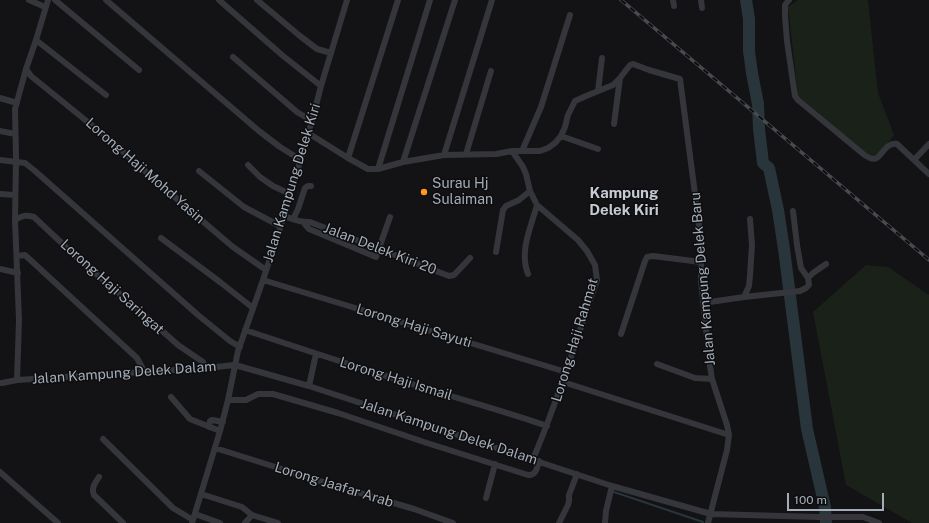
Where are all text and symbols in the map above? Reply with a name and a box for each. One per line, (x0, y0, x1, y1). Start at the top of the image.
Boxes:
street label: Jalan Kampung Delek Kiri (260, 101, 324, 265)
street label: Lorong Haji Mohd Yasin (82, 115, 208, 227)
place label: Surau Hj Sulaiman (432, 176, 493, 208)
district label: Kampung Delek Kiri (589, 184, 659, 219)
marker: Surau Hj Sulaiman (419, 187, 429, 197)
street label: Jalan Kampung Delek Baru (687, 192, 719, 366)
street label: Jalan Delek Kiri 20 (321, 220, 439, 278)
street label: Lorong Haji Saringat (57, 236, 167, 338)
street label: Lorong Haji Rahmat (548, 276, 602, 404)
street label: Lorong Haji Sayuti (354, 300, 474, 352)
street label: Lorong Haji Ismail (338, 354, 454, 404)
street label: Jalan Kampung Delek Dalam (31, 358, 217, 388)
street label: Jalan Kampung Delek Dalam (359, 395, 539, 469)
street label: Lorong Jaafar Arab (273, 459, 395, 511)
scale bar (789, 485, 886, 511)
text: 100 m (794, 493, 827, 507)

